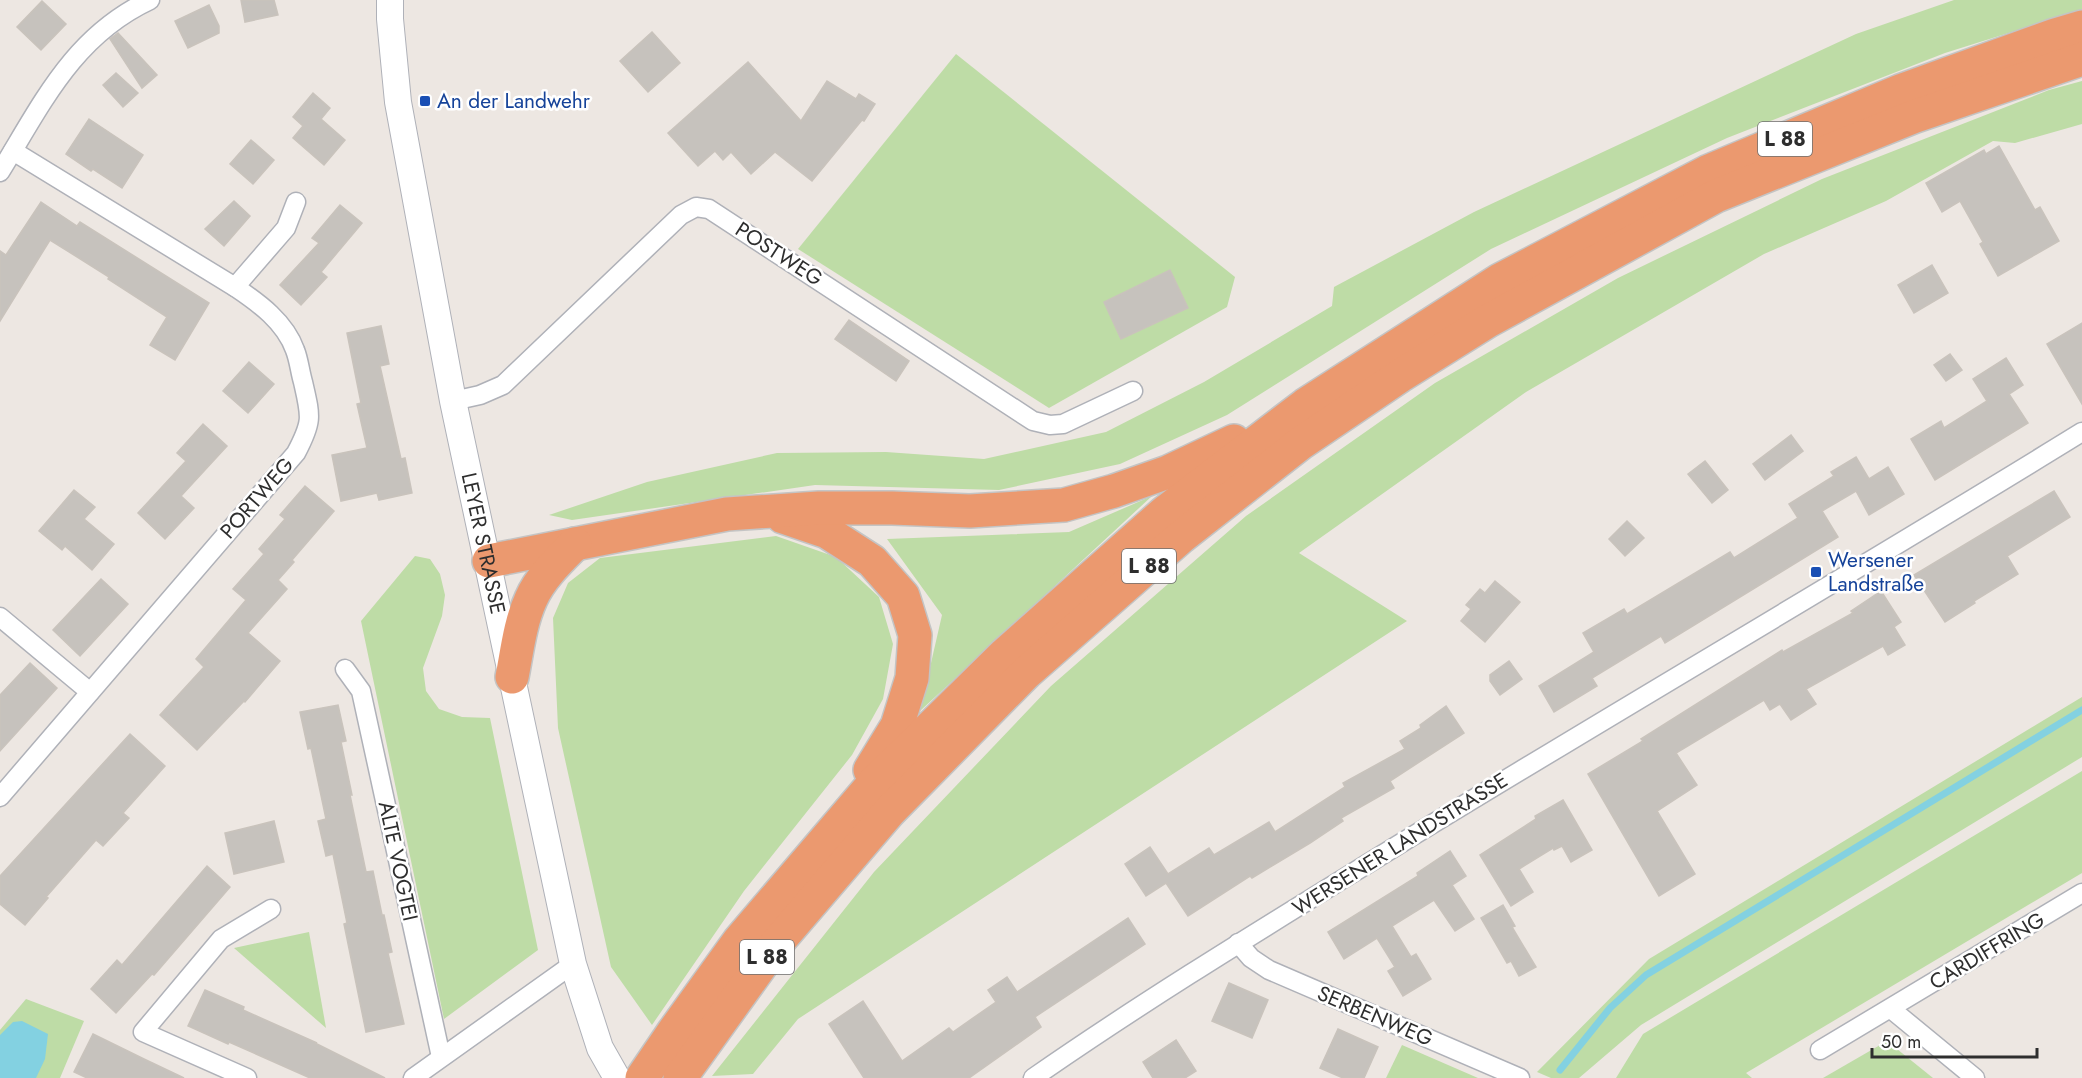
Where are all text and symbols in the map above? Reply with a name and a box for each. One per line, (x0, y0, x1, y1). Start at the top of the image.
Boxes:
place label: An der Landwehr (437, 86, 591, 116)
marker: An der Landwehr (418, 94, 432, 108)
road number: L 88 (1758, 122, 1812, 156)
street label: POSTWEG (729, 215, 829, 293)
street label: PORTWEG (213, 451, 301, 545)
street label: LEYER STRASSE (454, 470, 513, 617)
place label: Wersener Landstraße (1828, 545, 1924, 599)
road number: L 88 (1122, 549, 1176, 583)
marker: Wersener Landstraße (1809, 565, 1823, 579)
street label: WERSENER LANDSTRASSE (1286, 765, 1514, 923)
street label: ALTE VOGTEI (371, 798, 425, 924)
street label: CARDIFFRING (1924, 905, 2050, 997)
road number: L 88 (740, 940, 794, 974)
street label: SERBENWEG (1313, 978, 1437, 1054)
scale bar (1872, 1021, 2037, 1059)
text: 50 m (1881, 1029, 1921, 1055)

